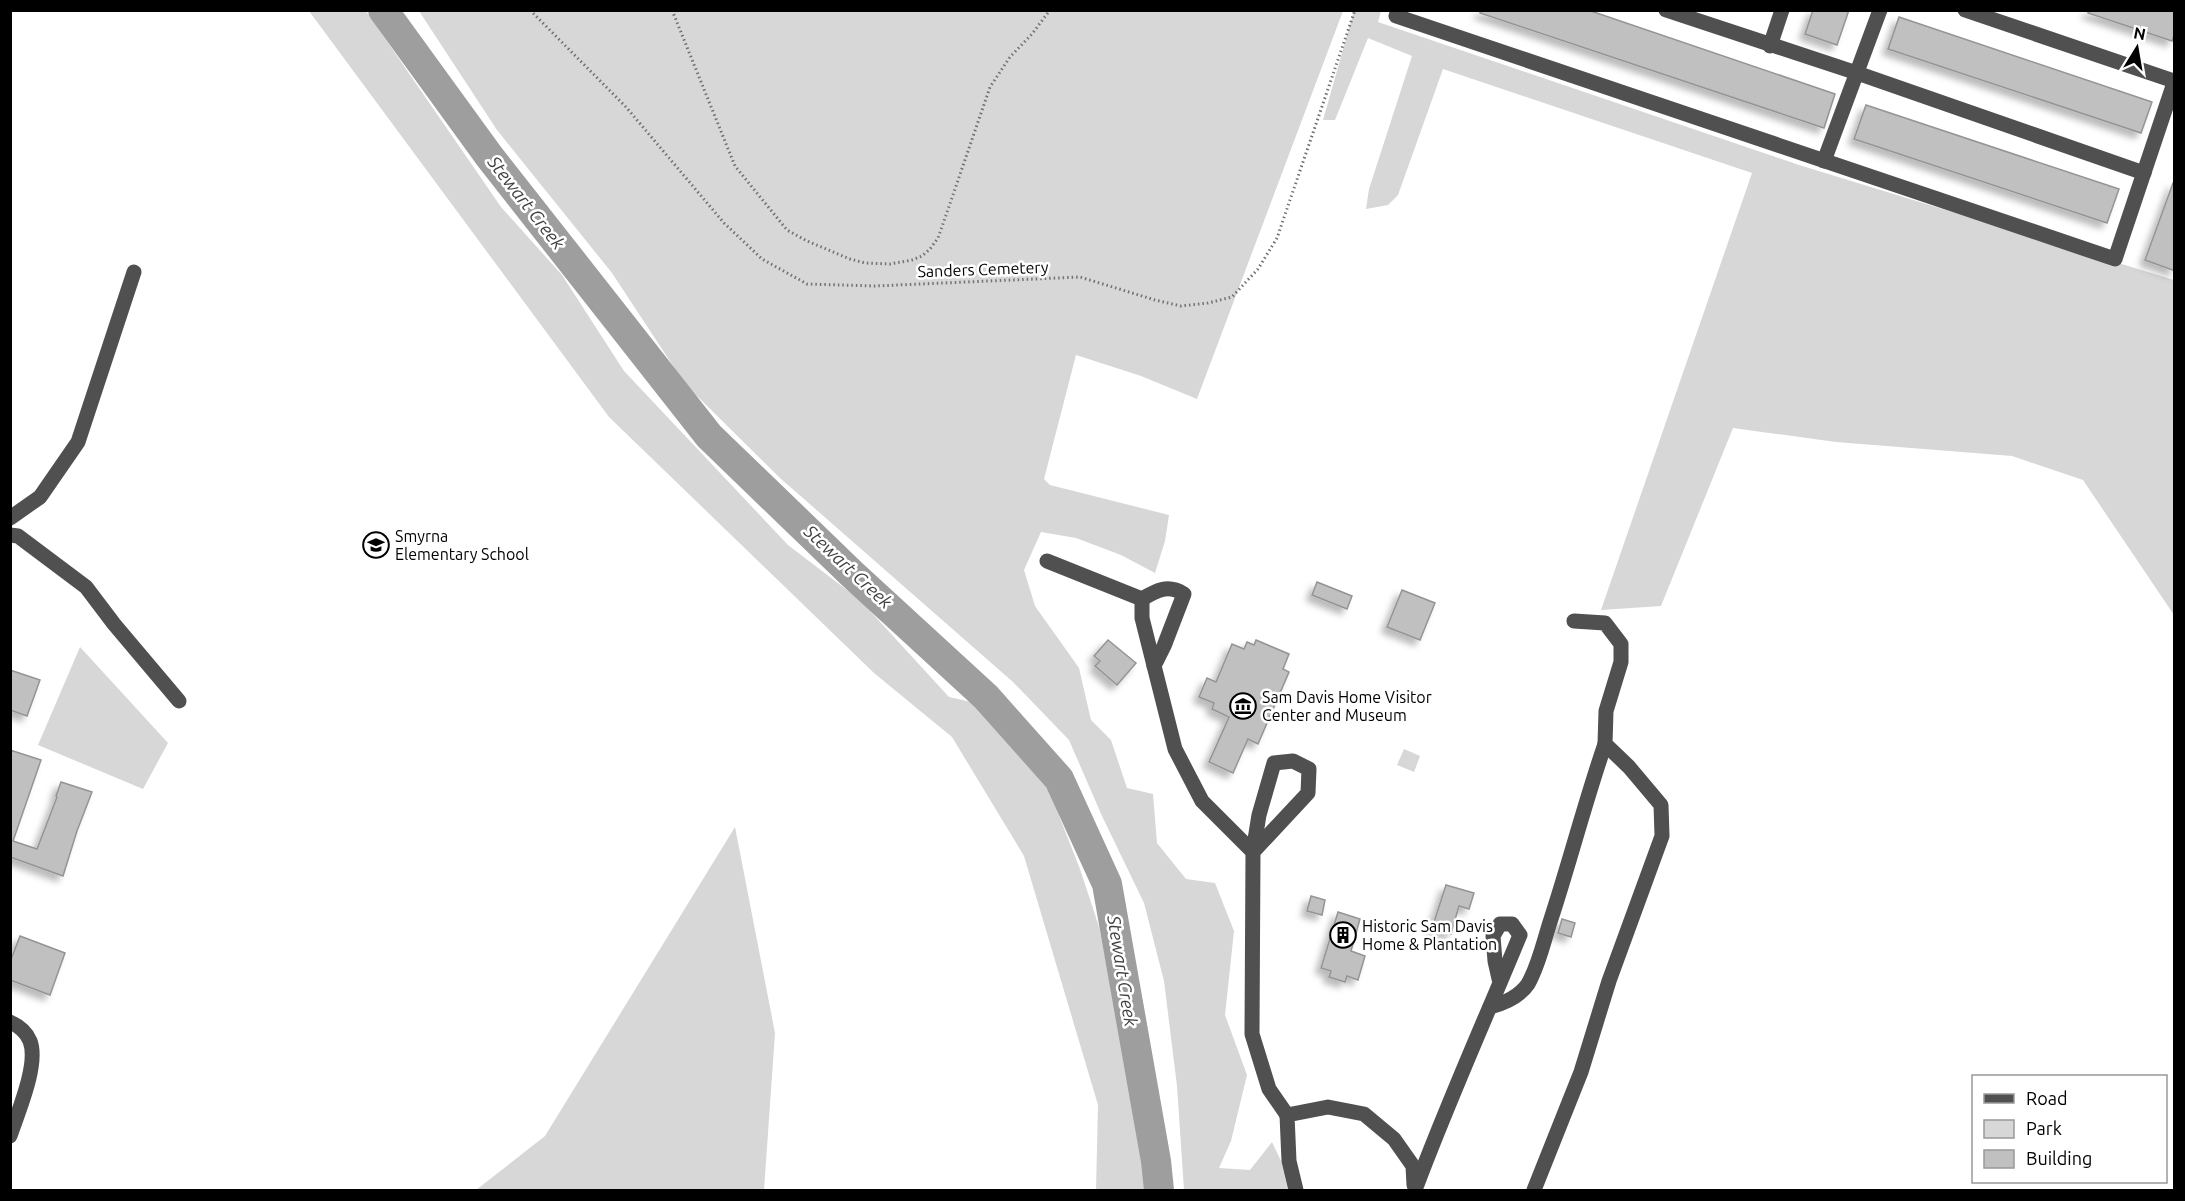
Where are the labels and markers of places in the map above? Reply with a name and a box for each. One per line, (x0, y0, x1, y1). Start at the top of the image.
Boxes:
place label: Smyrna Elementary School (395, 527, 529, 563)
school or university icon: Smyrna Elementary School (361, 530, 391, 560)
place label: Sam Davis Home Visitor Center and Museum (1262, 688, 1432, 724)
museum icon: Sam Davis Home Visitor Center and Museum (1228, 691, 1258, 721)
place label: Historic Sam Davis Home & Plantation (1362, 917, 1497, 953)
building icon: Historic Sam Davis Home & Plantation (1328, 920, 1358, 950)

